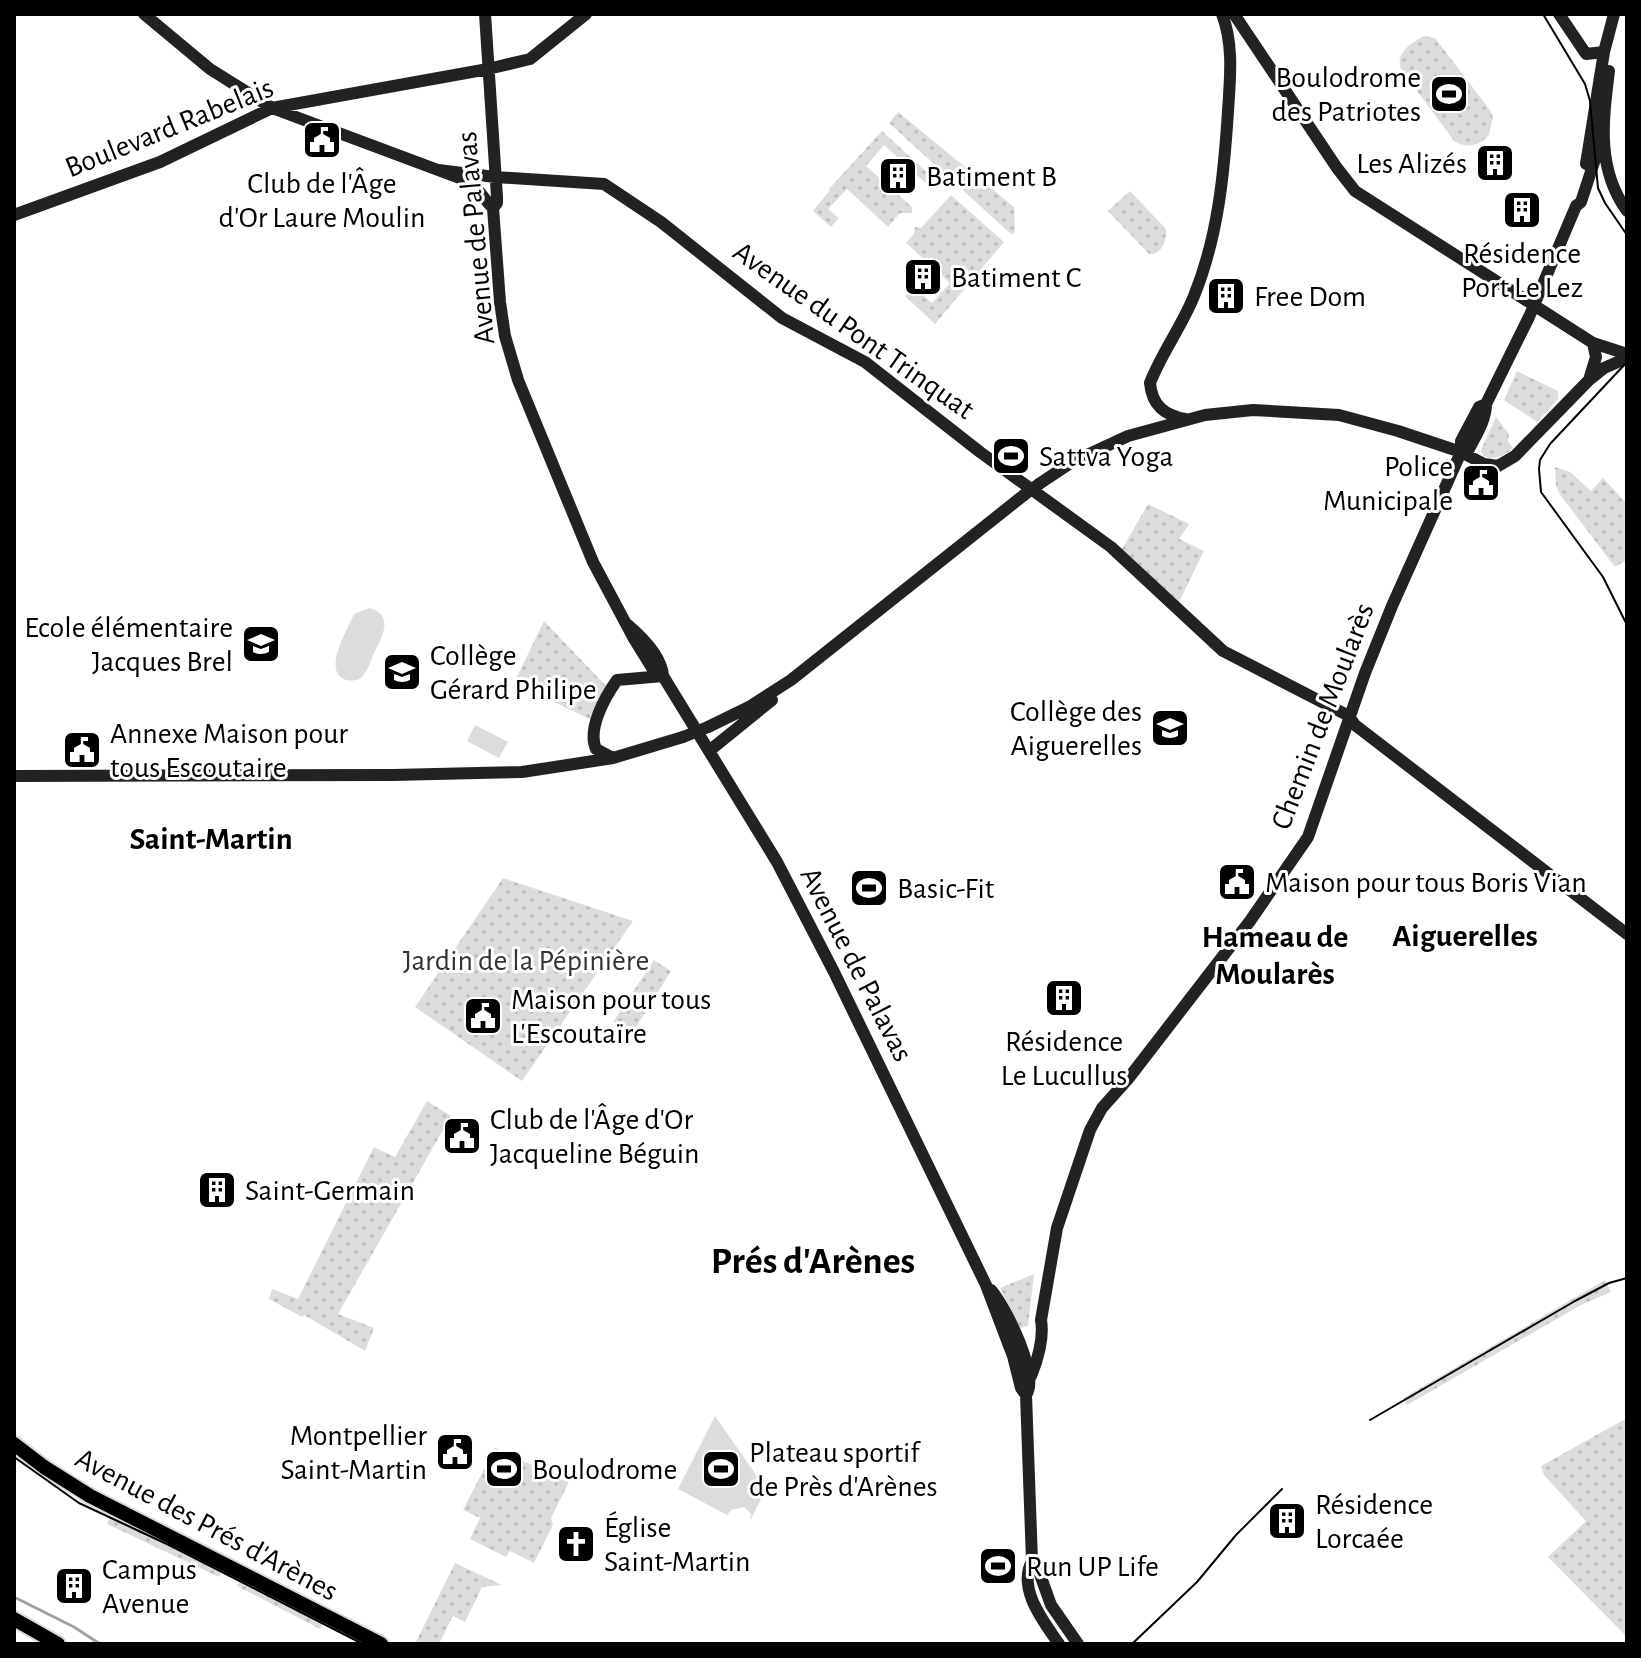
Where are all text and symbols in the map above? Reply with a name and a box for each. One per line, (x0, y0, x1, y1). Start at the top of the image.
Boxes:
place label: Boulodrome des Patriotes (1272, 63, 1421, 127)
street label: Boulevard Rabelais (61, 72, 278, 183)
sports icon: Boulodrome des Patriotes (1428, 73, 1470, 115)
public building icon: Club de l'Âge d'Or Laure Moulin (301, 119, 343, 161)
street label: Avenue de Palavas (452, 130, 500, 346)
building icon: Les Alizés (1474, 142, 1516, 184)
place label: Les Alizés (1356, 149, 1467, 179)
building icon: Batiment B (877, 155, 919, 197)
place label: Batiment B (926, 162, 1057, 192)
place label: Club de l'Âge d'Or Laure Moulin (219, 167, 425, 233)
building icon: Résidence Port Le Lez (1501, 189, 1543, 231)
street label: Avenue du Pont Trinquat (728, 236, 980, 425)
place label: Résidence Port Le Lez (1461, 239, 1583, 303)
building icon: Batiment C (902, 256, 944, 298)
place label: Batiment C (951, 263, 1081, 293)
building icon: Free Dom (1205, 275, 1247, 317)
place label: Free Dom (1254, 282, 1366, 312)
sports icon: Sattva Yoga (990, 435, 1032, 477)
place label: Sattva Yoga (1039, 442, 1173, 472)
place label: Police Municipale (1323, 452, 1453, 516)
public building icon: Police Municipale (1460, 462, 1502, 504)
street label: Chemin de Moularès (1266, 599, 1380, 834)
place label: Ecole élémentaire Jacques Brel (24, 613, 233, 677)
school or university icon: Ecole élémentaire Jacques Brel (240, 623, 282, 665)
place label: Collège Gérard Philipe (430, 641, 597, 705)
school or university icon: Collège Gérard Philipe (381, 651, 423, 693)
place label: Collège des Aiguerelles (1010, 697, 1142, 761)
school or university icon: Collège des Aiguerelles (1149, 707, 1191, 749)
place label: Annexe Maison pour tous Escoutaire (110, 719, 348, 783)
public building icon: Annexe Maison pour tous Escoutaire (61, 729, 103, 771)
district label: Saint-Martin (129, 823, 293, 855)
public building icon: Maison pour tous Boris Vian (1216, 861, 1258, 903)
street label: Avenue de Palavas (794, 863, 918, 1066)
sports icon: Basic-Fit (848, 867, 890, 909)
place label: Maison pour tous Boris Vian (1265, 868, 1587, 898)
place label: Basic-Fit (897, 874, 995, 904)
district label: Aiguerelles (1392, 920, 1538, 952)
district label: Hameau de Moularès (1202, 921, 1348, 990)
park label: Jardin de la Pépinière (403, 946, 649, 976)
building icon: Résidence Le Lucullus (1043, 977, 1085, 1019)
place label: Maison pour tous L'Escoutaïre (511, 985, 711, 1049)
public building icon: Maison pour tous L'Escoutaïre (462, 995, 504, 1037)
place label: Résidence Le Lucullus (1001, 1027, 1127, 1091)
place label: Club de l'Âge d'Or Jacqueline Béguin (490, 1103, 699, 1169)
public building icon: Club de l'Âge d'Or Jacqueline Béguin (441, 1115, 483, 1157)
building icon: Saint-Germain (196, 1169, 238, 1211)
place label: Saint-Germain (245, 1176, 415, 1206)
district label: Prés d'Arènes (711, 1243, 915, 1281)
place label: Montpellier Saint-Martin (280, 1421, 427, 1485)
public building icon: Montpellier Saint-Martin (434, 1431, 476, 1473)
place label: Plateau sportif de Près d'Arènes (749, 1438, 938, 1502)
street label: Avenue des Prés d'Arènes (70, 1443, 343, 1607)
sports icon: Boulodrome (483, 1448, 525, 1490)
sports icon: Plateau sportif de Près d'Arènes (700, 1448, 742, 1490)
place label: Boulodrome (532, 1455, 677, 1485)
place label: Résidence Lorcaée (1315, 1490, 1433, 1554)
building icon: Résidence Lorcaée (1266, 1500, 1308, 1542)
place label: Église Saint-Martin (604, 1511, 751, 1577)
church icon: Église Saint-Martin (555, 1523, 597, 1565)
sports icon: Run UP Life (977, 1545, 1019, 1587)
place label: Run UP Life (1026, 1552, 1159, 1582)
place label: Campus Avenue (102, 1555, 197, 1619)
building icon: Campus Avenue (53, 1565, 95, 1607)

